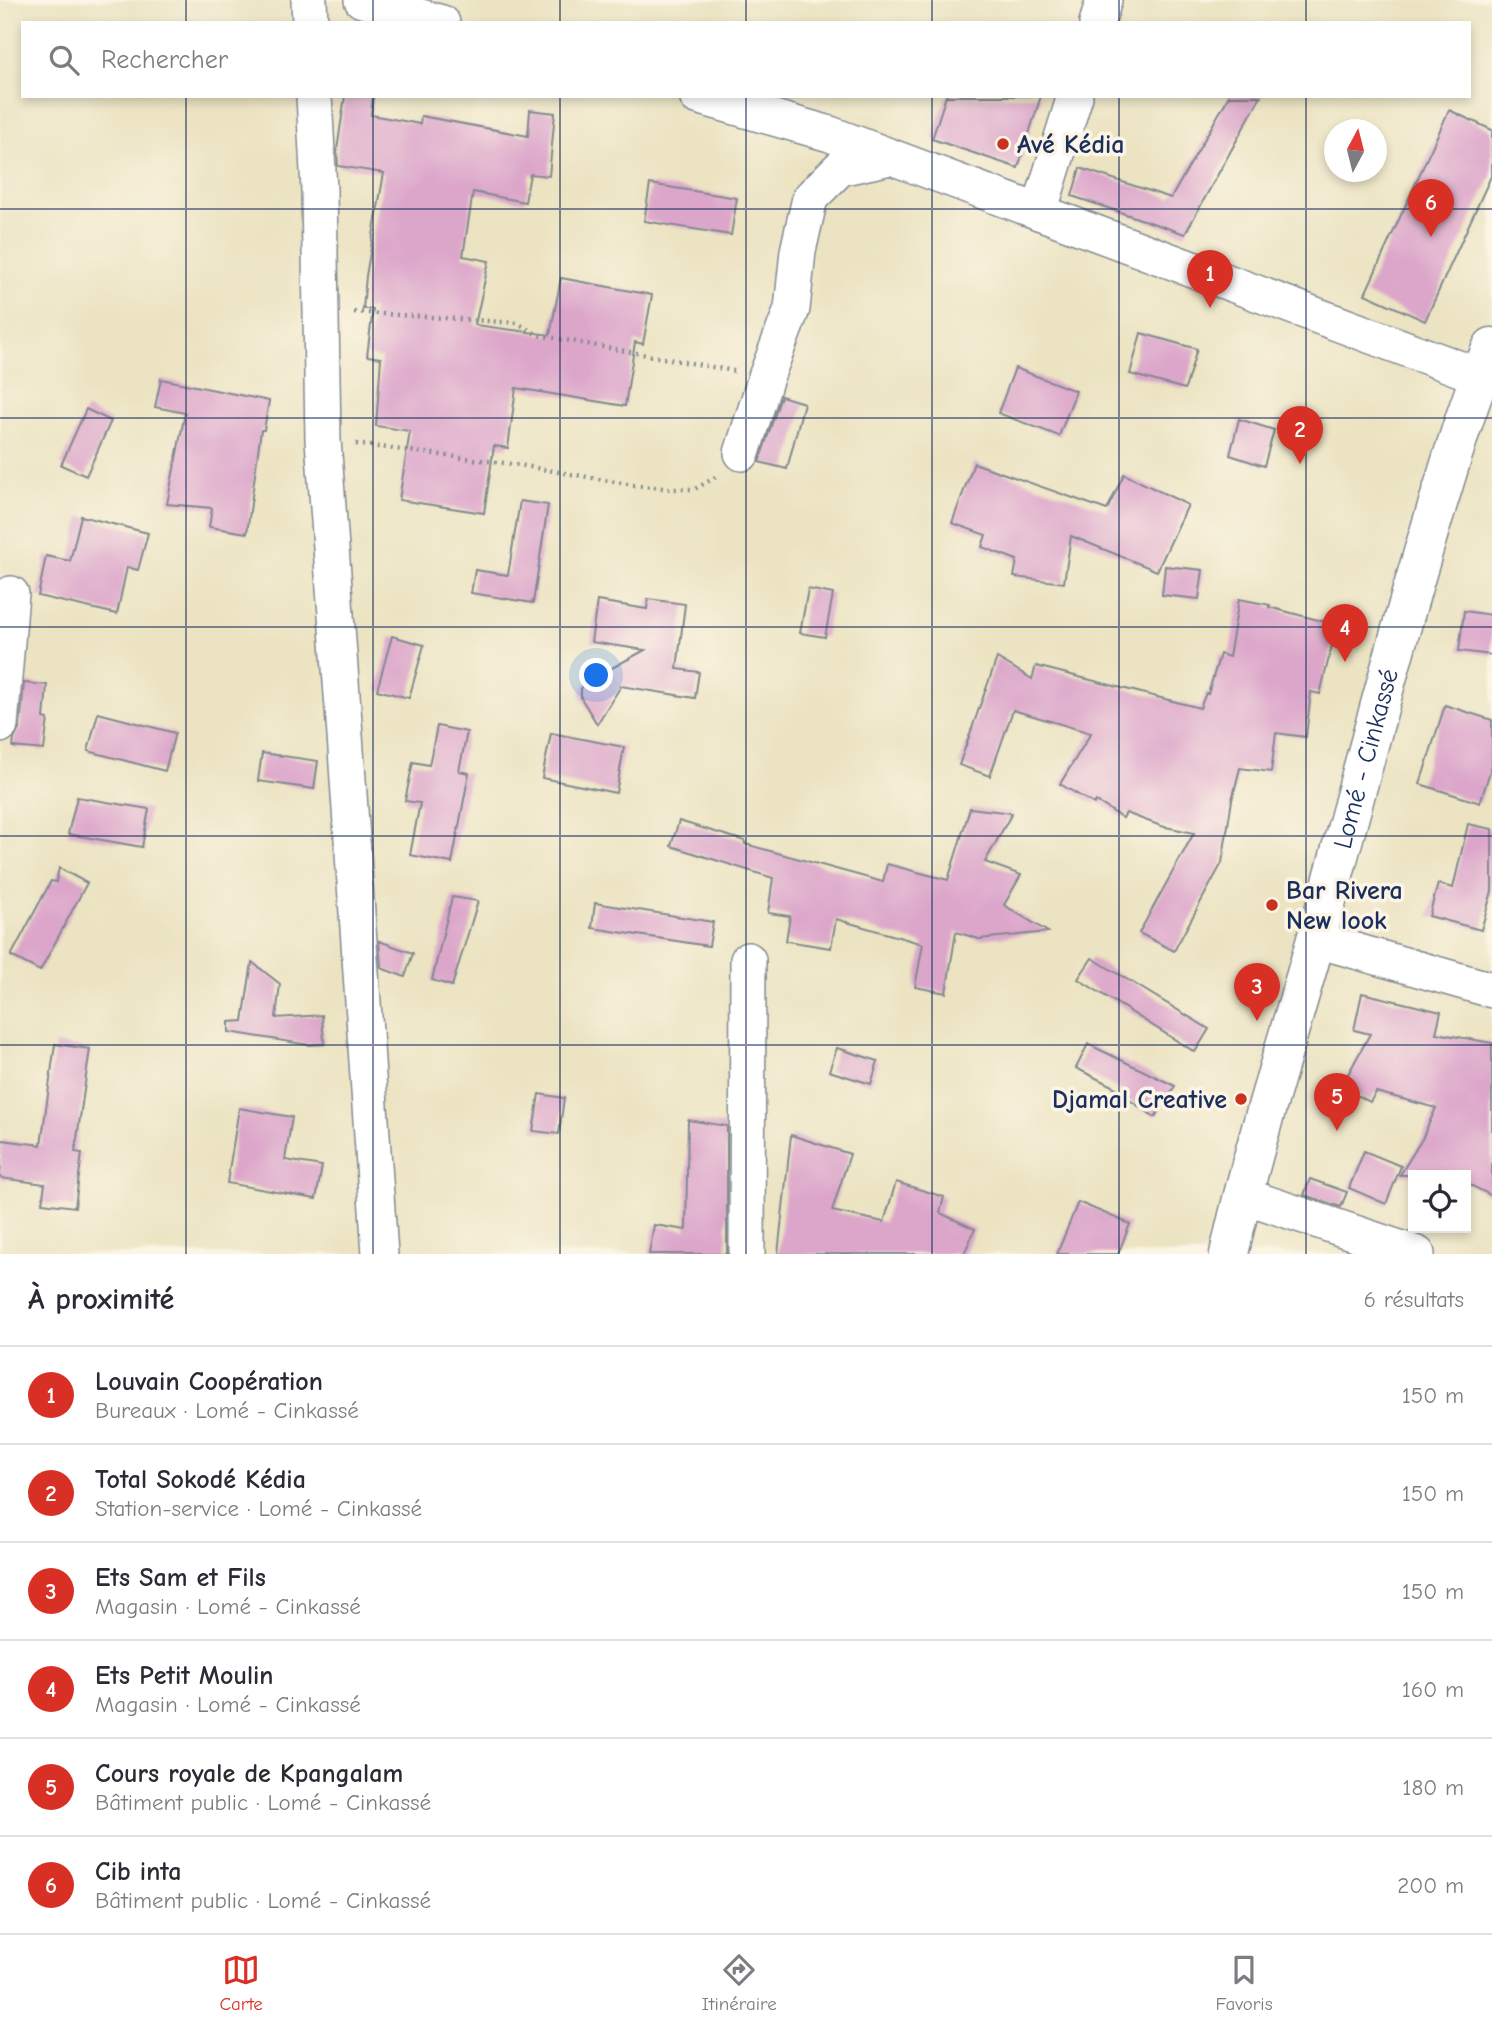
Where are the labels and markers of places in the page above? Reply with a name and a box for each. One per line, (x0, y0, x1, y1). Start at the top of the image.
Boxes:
place label: Avé Kédia (1017, 130, 1124, 160)
marker: Avé Kédia (995, 136, 1011, 152)
pin: 6 (1408, 179, 1454, 237)
pin: 1 (1187, 250, 1233, 308)
pin: 2 (1277, 406, 1323, 464)
pin: 4 (1322, 604, 1368, 662)
place label: Bar Rivera New look (1286, 876, 1403, 936)
marker: Bar Rivera New look (1264, 897, 1280, 913)
pin: 3 (1234, 963, 1280, 1021)
pin: 5 (1314, 1073, 1360, 1131)
place label: Djamal Creative (1052, 1085, 1227, 1115)
marker: Djamal Creative (1233, 1091, 1249, 1107)

